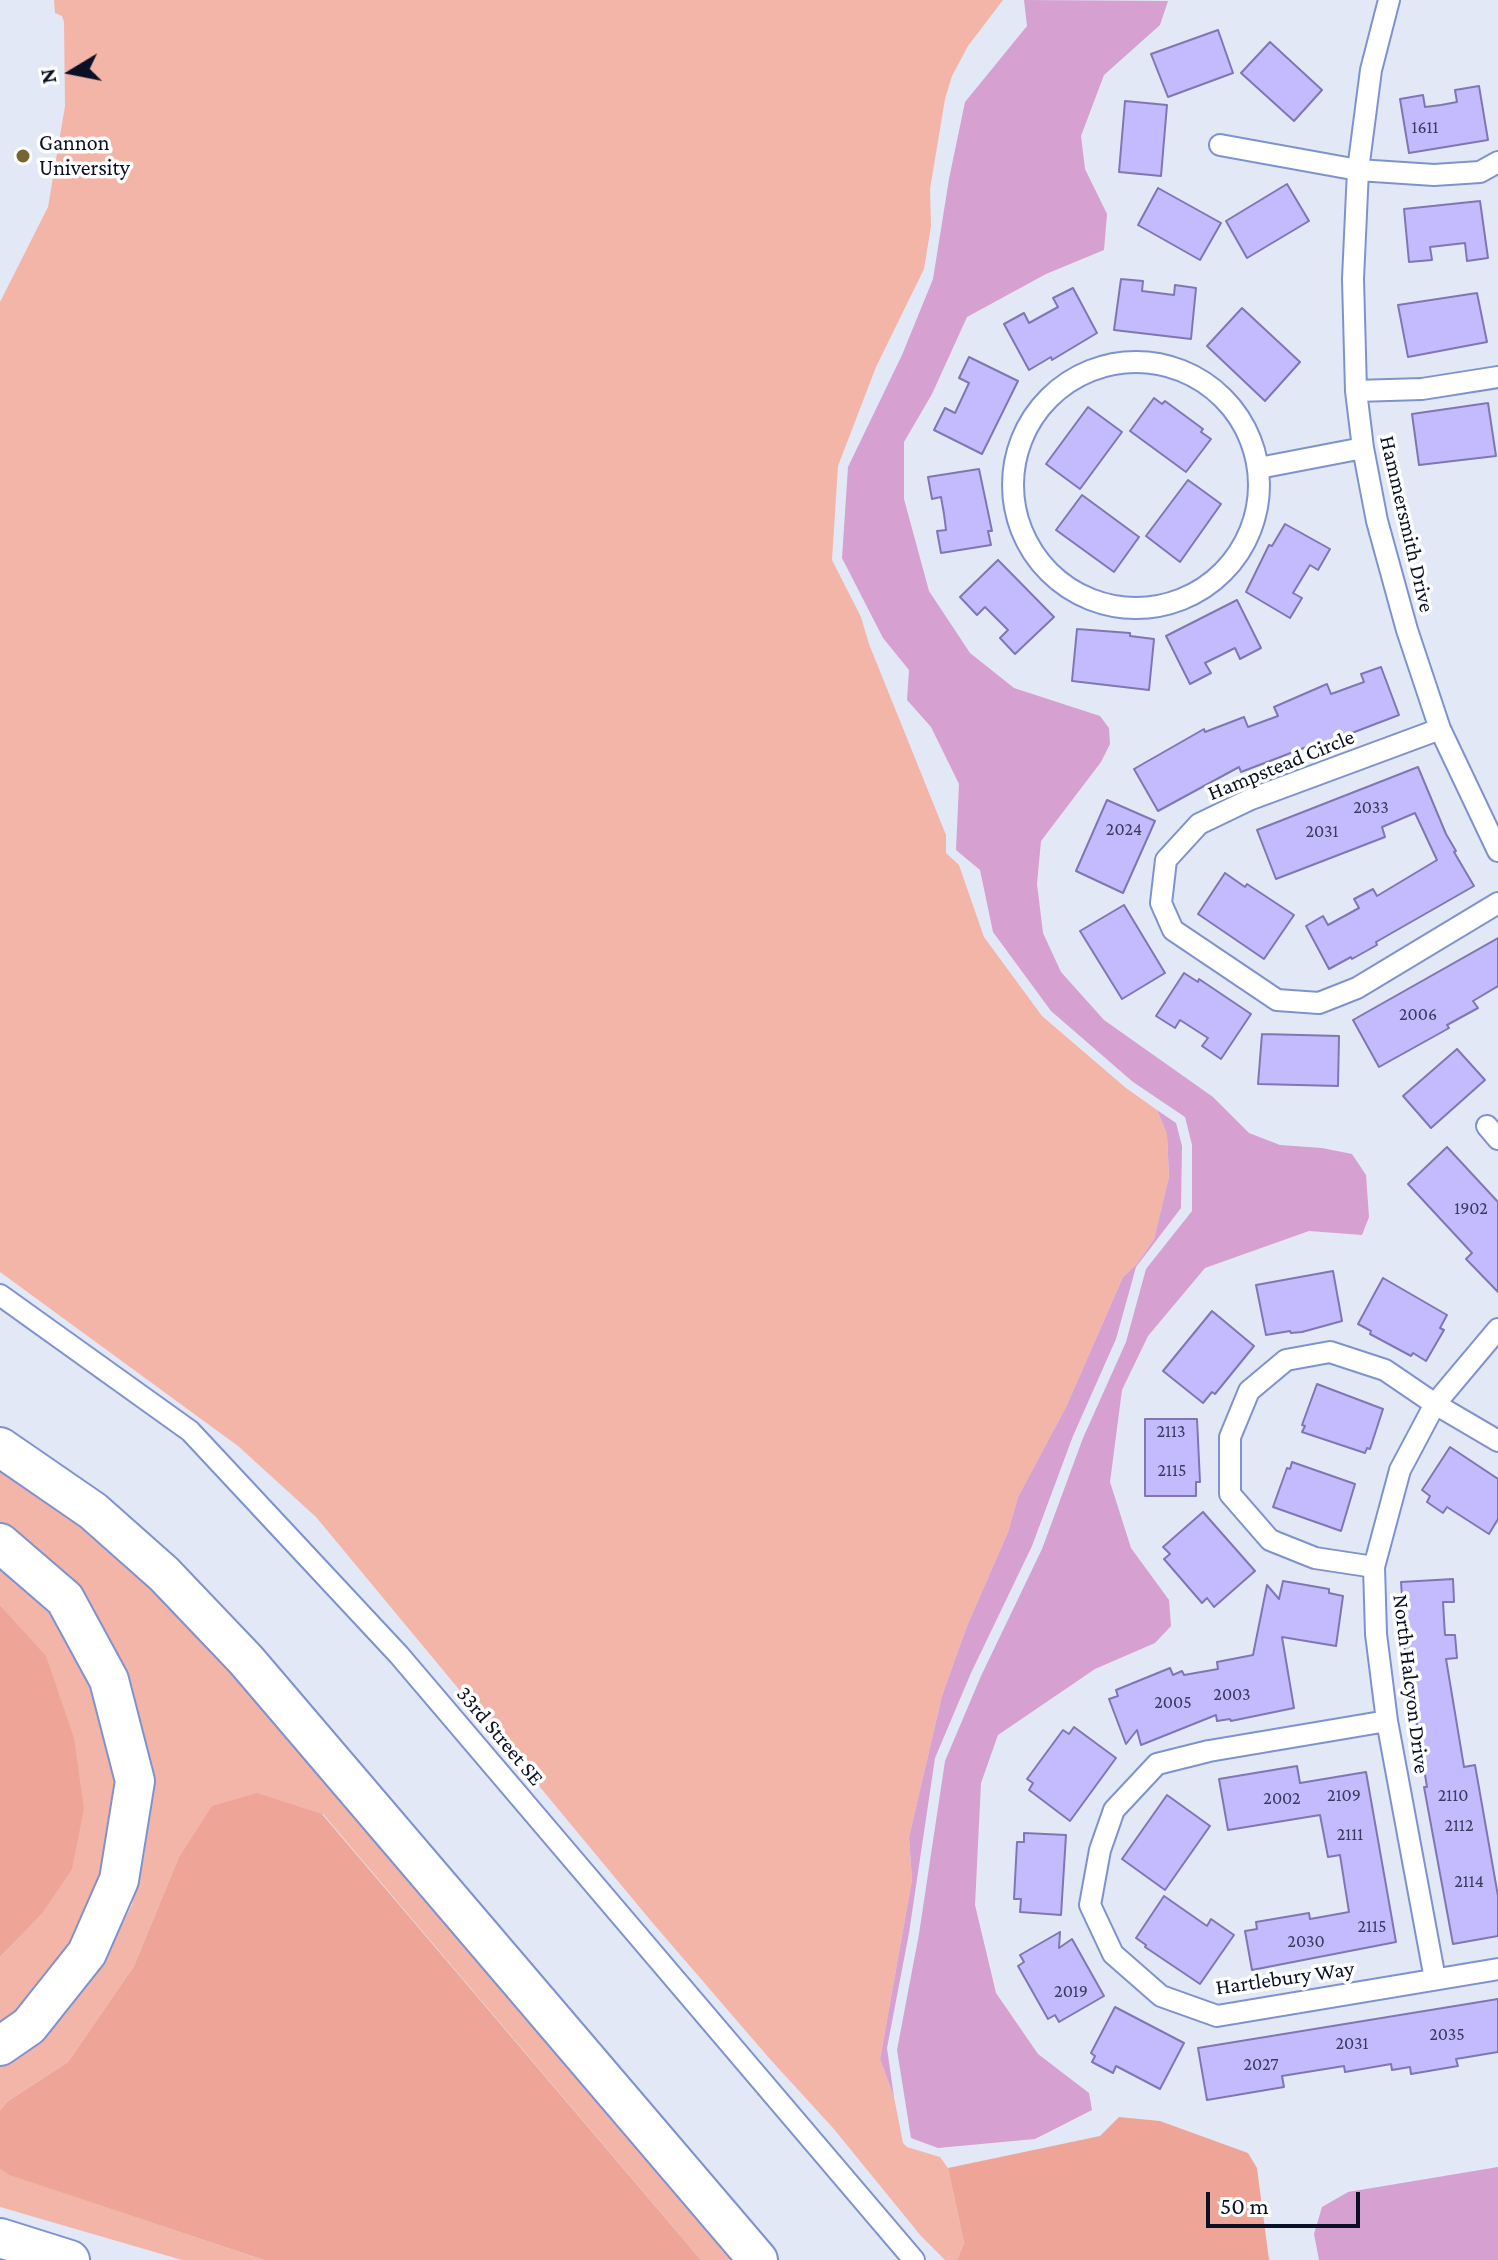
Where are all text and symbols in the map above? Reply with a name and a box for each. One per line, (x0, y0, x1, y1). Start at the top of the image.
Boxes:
north arrow (32, 32, 112, 112)
text: N (34, 67, 61, 86)
house number: 1611 (1411, 116, 1439, 138)
place label: Gannon University (39, 130, 130, 182)
marker: Gannon University (14, 147, 32, 165)
street label: Hammersmith Drive (1374, 433, 1440, 615)
street label: Hampstead Circle (1204, 724, 1358, 806)
house number: 2033 (1353, 796, 1389, 818)
house number: 2024 (1106, 818, 1142, 840)
house number: 2031 (1305, 820, 1339, 842)
house number: 2006 (1399, 1003, 1437, 1025)
house number: 1902 (1454, 1197, 1488, 1219)
house number: 2113 (1156, 1420, 1186, 1442)
house number: 2115 (1157, 1459, 1187, 1481)
street label: North Halcyon Drive (1387, 1593, 1435, 1775)
street label: 33rd Street SE (451, 1681, 549, 1791)
house number: 2003 (1213, 1683, 1251, 1705)
house number: 2005 (1154, 1691, 1192, 1713)
house number: 2109 (1327, 1784, 1361, 1806)
house number: 2110 (1438, 1784, 1468, 1806)
house number: 2002 (1263, 1787, 1301, 1809)
house number: 2112 (1444, 1814, 1474, 1836)
house number: 2111 (1337, 1823, 1363, 1845)
house number: 2114 (1454, 1870, 1484, 1892)
house number: 2115 (1357, 1915, 1387, 1937)
house number: 2030 (1287, 1930, 1325, 1952)
street label: Hartlebury Way (1214, 1955, 1356, 2001)
house number: 2019 (1054, 1980, 1088, 2002)
house number: 2035 (1429, 2023, 1465, 2045)
house number: 2031 (1335, 2032, 1369, 2054)
house number: 2027 (1243, 2053, 1279, 2075)
scale bar (1210, 2176, 1364, 2226)
text: 50 m (1220, 2192, 1269, 2219)

